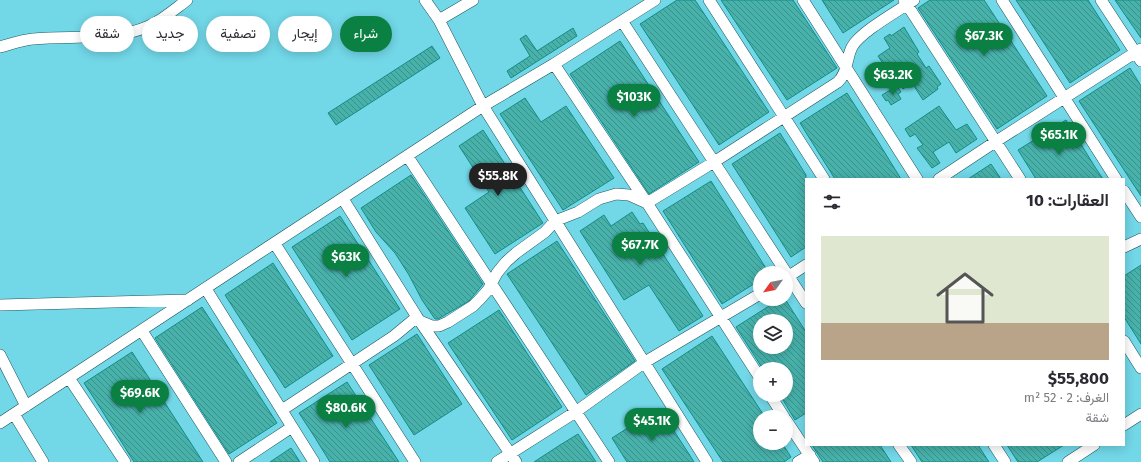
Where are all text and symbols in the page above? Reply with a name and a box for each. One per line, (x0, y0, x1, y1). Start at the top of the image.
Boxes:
chip: شقة (80, 16, 134, 52)
chip: جديد (142, 16, 198, 52)
chip: تصفية (206, 16, 270, 52)
chip: إيجار (278, 16, 332, 52)
chip: شراء (340, 16, 392, 52)
pin: $67.3K (951, 23, 1017, 57)
text: $67.3K (965, 28, 1003, 43)
pin: $63.2K (860, 62, 926, 96)
text: $63.2K (873, 67, 913, 82)
pin: $103K (606, 84, 662, 118)
text: $103K (616, 89, 652, 104)
pin: $65.1K (1026, 122, 1092, 156)
text: $65.1K (1040, 127, 1078, 142)
pin: $55.8K (465, 163, 531, 197)
text: $55.8K (478, 168, 518, 183)
text: العقارات: 10 (1026, 190, 1109, 211)
icon: filters (821, 191, 843, 213)
pin: $67.7K (607, 232, 673, 266)
text: $67.7K (621, 237, 659, 252)
pin: $63K (322, 244, 370, 278)
text: $63K (331, 249, 361, 264)
icon: home (929, 262, 1001, 334)
north arrow (753, 266, 793, 306)
map controls (753, 266, 793, 450)
button: layers (753, 314, 793, 354)
button: + (753, 362, 793, 402)
text: $55,800 (1048, 368, 1109, 389)
pin: $69.6K (107, 380, 173, 414)
text: $69.6K (120, 385, 160, 400)
text: الغرف: 2 · 52 m² (1024, 390, 1109, 405)
pin: $80.6K (313, 395, 379, 429)
text: $80.6K (326, 400, 366, 415)
pin: $45.1K (619, 408, 685, 442)
button: − (753, 410, 793, 450)
text: شقة (1086, 410, 1109, 425)
text: $45.1K (633, 413, 671, 428)

